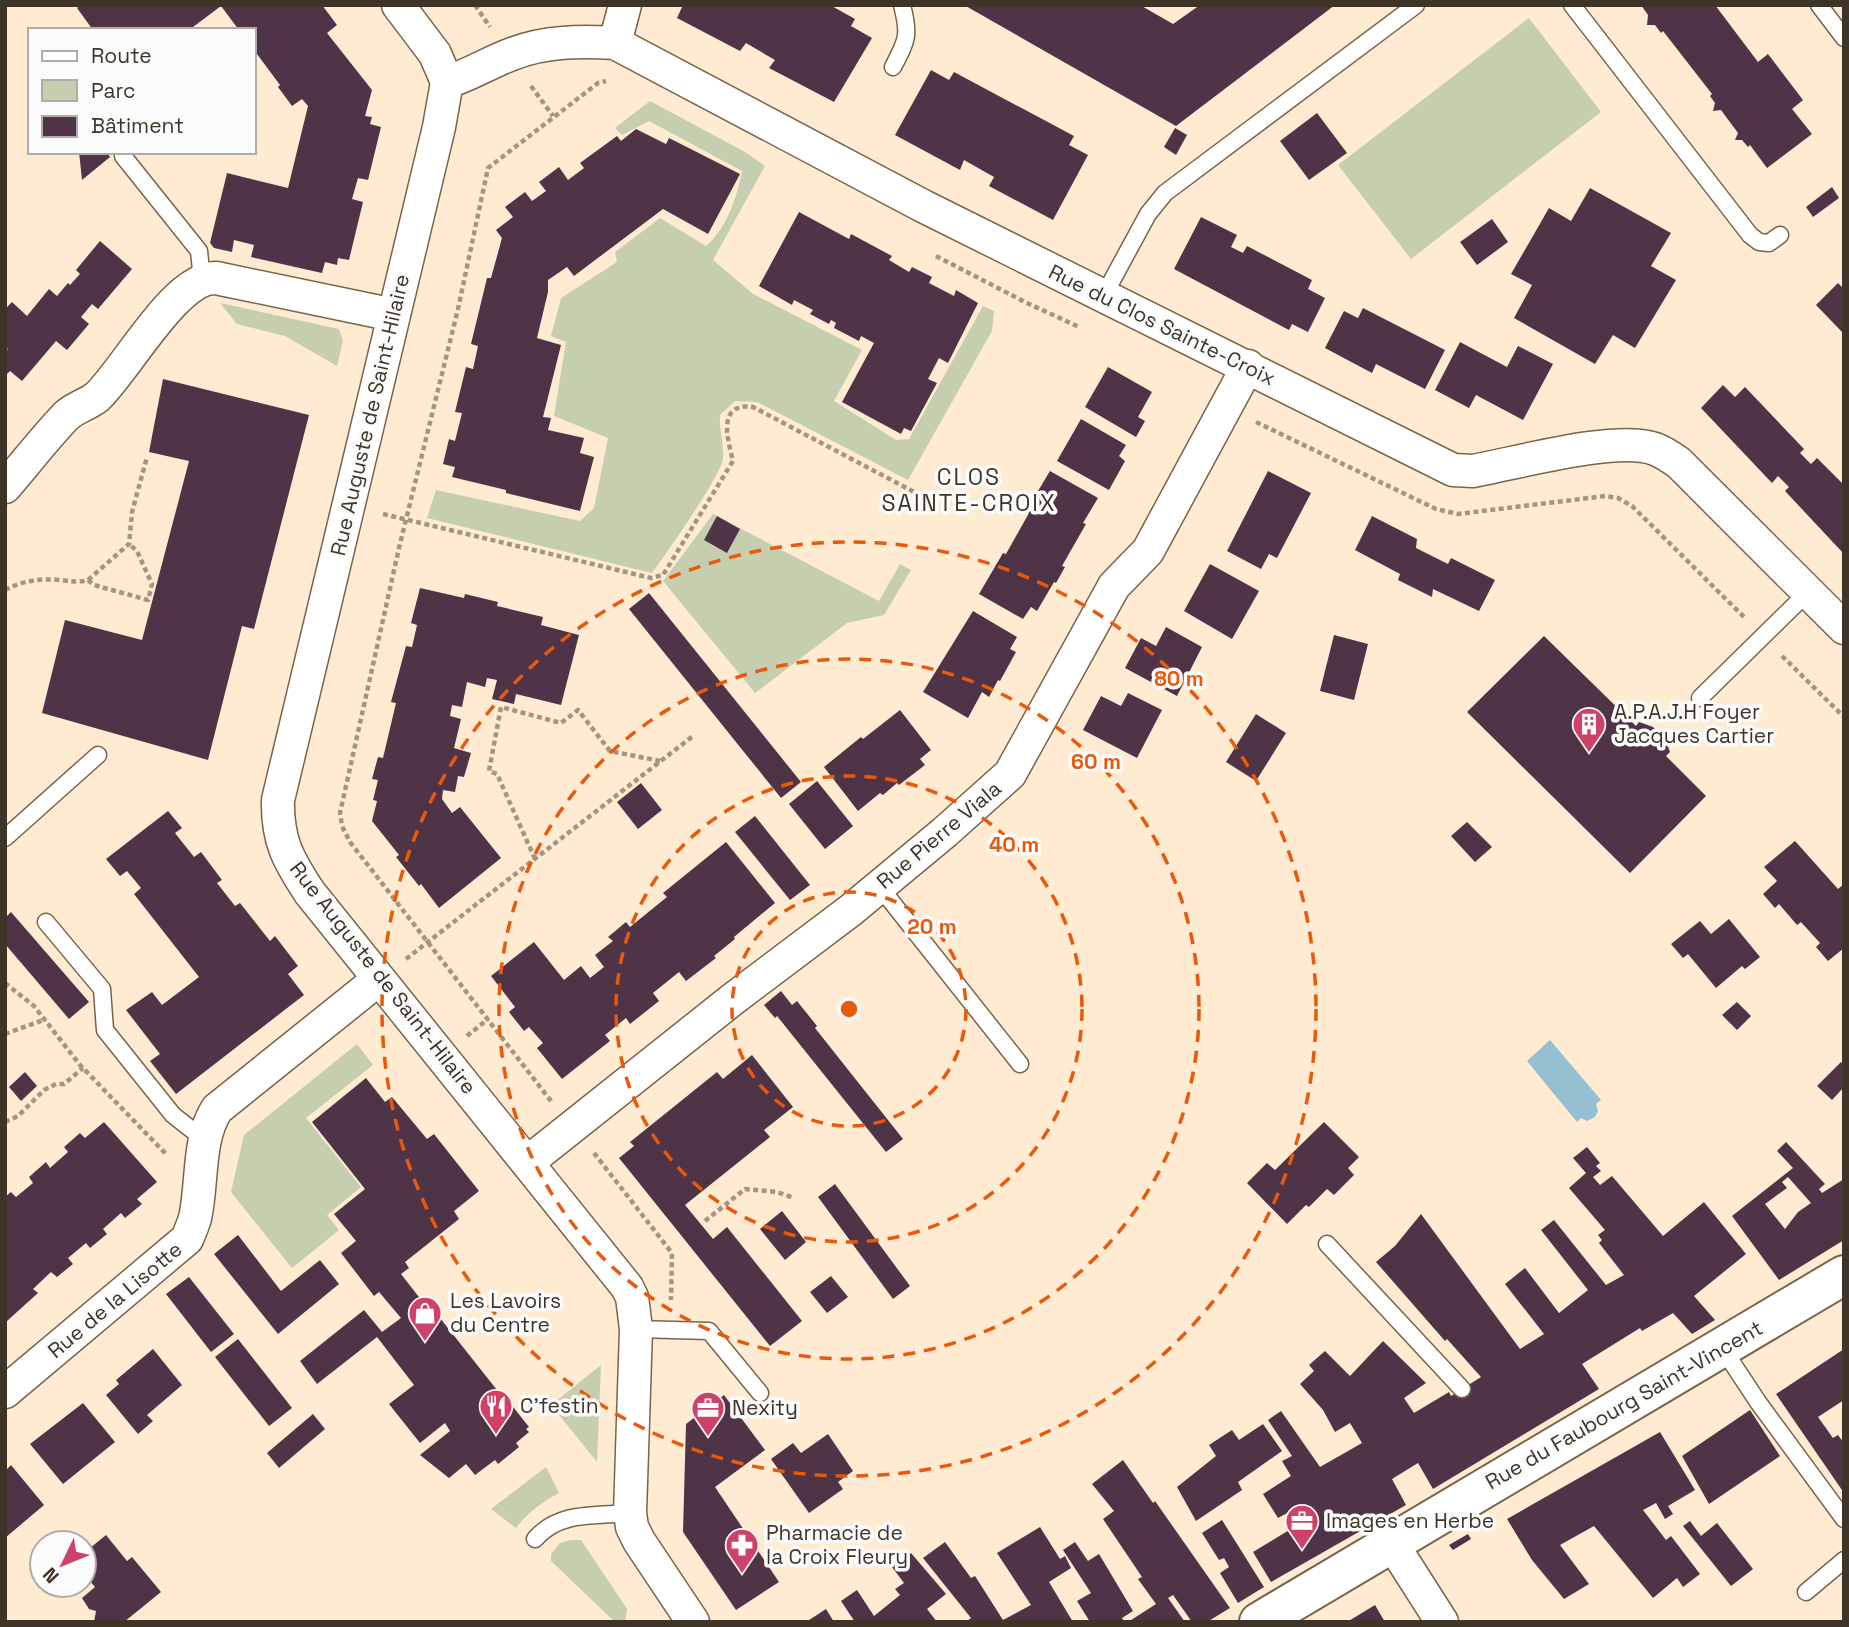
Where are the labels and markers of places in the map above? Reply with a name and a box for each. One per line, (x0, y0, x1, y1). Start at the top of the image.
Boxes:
place label: A.P.A.J.H Foyer Jacques Cartier (1614, 698, 1774, 749)
building icon: A.P.A.J.H Foyer Jacques Cartier (1570, 705, 1608, 754)
centre of rings (837, 997, 861, 1021)
place label: Les Lavoirs du Centre (450, 1287, 561, 1338)
shop icon: Les Lavoirs du Centre (406, 1294, 444, 1343)
restaurant icon: C'festin (477, 1387, 515, 1436)
office icon: Nexity (689, 1389, 727, 1438)
place label: C'festin (520, 1392, 599, 1419)
place label: Nexity (732, 1394, 798, 1421)
office icon: Images en Herbe (1283, 1502, 1321, 1551)
place label: Images en Herbe (1326, 1507, 1494, 1534)
place label: Pharmacie de la Croix Fleury (766, 1519, 908, 1570)
pharmacy icon: Pharmacie de la Croix Fleury (723, 1526, 761, 1575)

